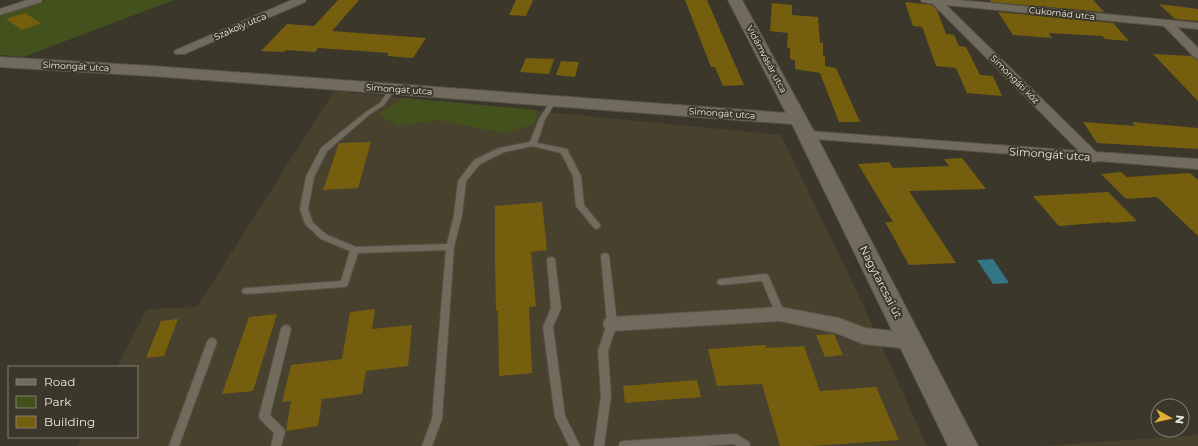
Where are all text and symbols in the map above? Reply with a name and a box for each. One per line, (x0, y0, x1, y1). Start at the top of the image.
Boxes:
street label: Cukornád utca (1028, 4, 1096, 22)
street label: Szakoly utca (212, 10, 268, 42)
street label: Vidámvásár utca (745, 23, 789, 95)
street label: Simongáti köz (988, 52, 1042, 106)
street label: Simongát utca (42, 59, 110, 73)
street label: Simongát utca (365, 81, 433, 97)
street label: Simongát utca (688, 105, 756, 121)
street label: Simongát utca (1009, 144, 1091, 164)
street label: Nagytarcsai út (857, 243, 906, 321)
legend (8, 366, 138, 438)
text: Road (44, 374, 75, 389)
text: Park (44, 394, 72, 409)
north arrow (1150, 398, 1190, 438)
text: Building (44, 414, 95, 429)
text: N (1172, 414, 1187, 425)

